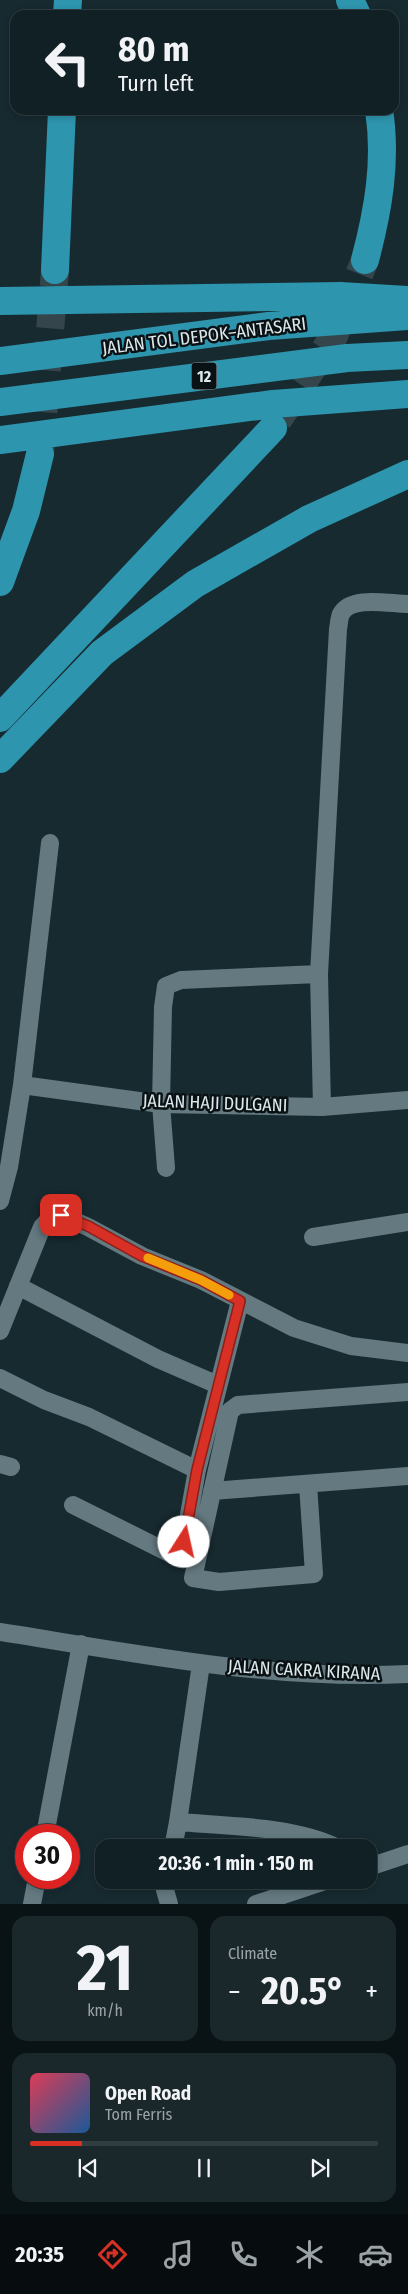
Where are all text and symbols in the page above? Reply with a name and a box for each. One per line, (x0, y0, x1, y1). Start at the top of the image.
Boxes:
text: 80 m (118, 28, 190, 70)
icon: left (35, 30, 100, 95)
text: Turn left (118, 70, 194, 97)
street label: JALAN TOL DEPOK–ANTASARI (101, 313, 307, 359)
road number: 12 (192, 362, 216, 390)
street label: JALAN HAJI DULGANI (142, 1089, 288, 1117)
pin (40, 1194, 82, 1236)
icon: arrive (47, 1201, 75, 1229)
position arrow (157, 1515, 209, 1567)
street label: JALAN CAKRA KIRANA (227, 1655, 381, 1685)
speed limit sign: 30 (15, 1824, 80, 1889)
text: 20:36 · 1 min · 150 m (159, 1852, 313, 1875)
text: 21 (77, 1929, 133, 2007)
text: Climate (228, 1944, 277, 1963)
text: 20.5° (261, 1968, 345, 2014)
text: − (228, 1975, 241, 2008)
text: + (365, 1975, 378, 2008)
text: km/h (87, 2001, 123, 2020)
text: Open Road (105, 2082, 191, 2105)
text: Tom Ferris (105, 2105, 172, 2124)
icon: previous (74, 2154, 102, 2182)
icon: pause (190, 2154, 218, 2182)
icon: next (306, 2154, 334, 2182)
icon: directions (95, 2237, 130, 2272)
icon: music (161, 2237, 196, 2272)
icon: phone (226, 2237, 261, 2272)
icon: climate (292, 2237, 327, 2272)
icon: car (358, 2237, 393, 2272)
text: 20:35 (15, 2241, 64, 2268)

